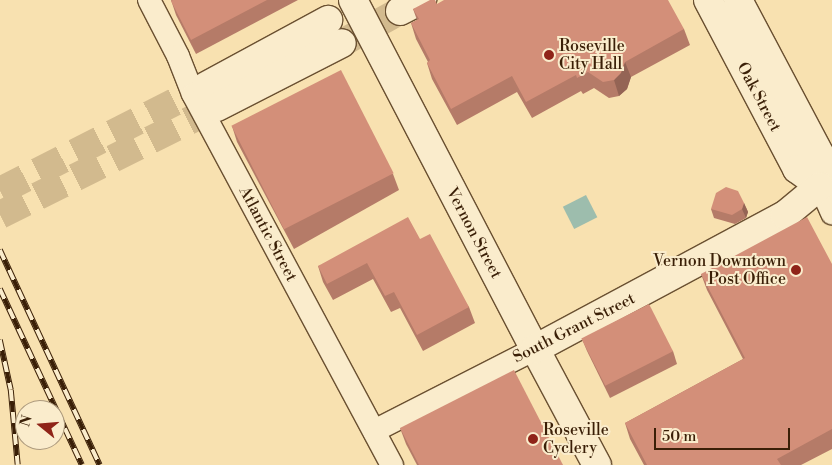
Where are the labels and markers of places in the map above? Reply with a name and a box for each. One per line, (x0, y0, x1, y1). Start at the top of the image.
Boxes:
place label: Roseville City Hall (559, 36, 625, 74)
marker: Roseville City Hall (543, 49, 555, 61)
place label: Vernon Downtown Post Office (653, 251, 786, 289)
marker: Vernon Downtown Post Office (790, 264, 802, 276)
place label: Roseville Cyclery (543, 420, 609, 458)
marker: Roseville Cyclery (527, 433, 539, 445)

